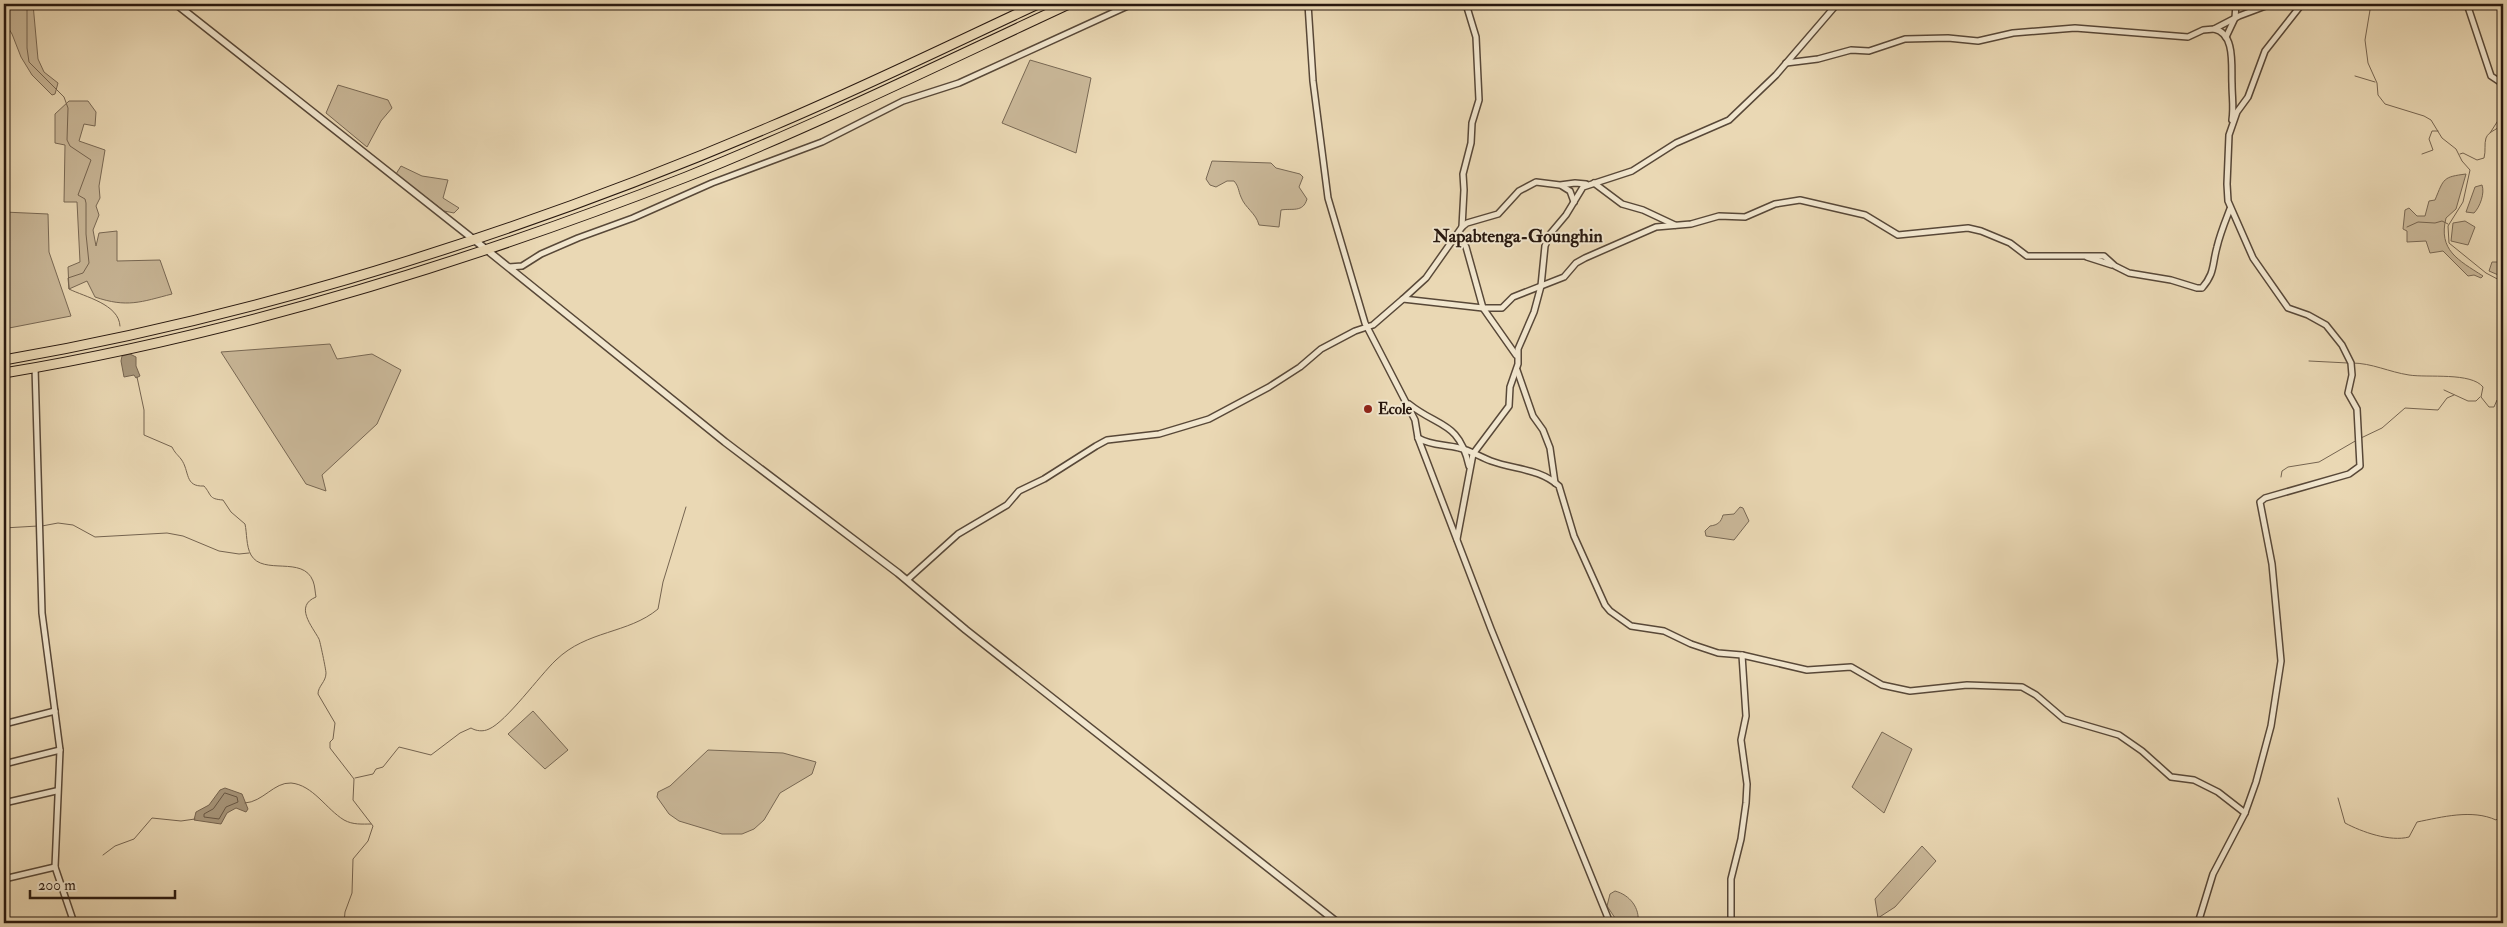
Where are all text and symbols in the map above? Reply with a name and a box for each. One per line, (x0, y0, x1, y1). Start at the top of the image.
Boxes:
district label: Napabtenga-Gounghin (1432, 225, 1604, 248)
place label: Ecole (1378, 400, 1413, 419)
marker: Ecole (1362, 403, 1374, 415)
scale bar (30, 867, 175, 899)
text: 200 m (38, 876, 76, 895)

